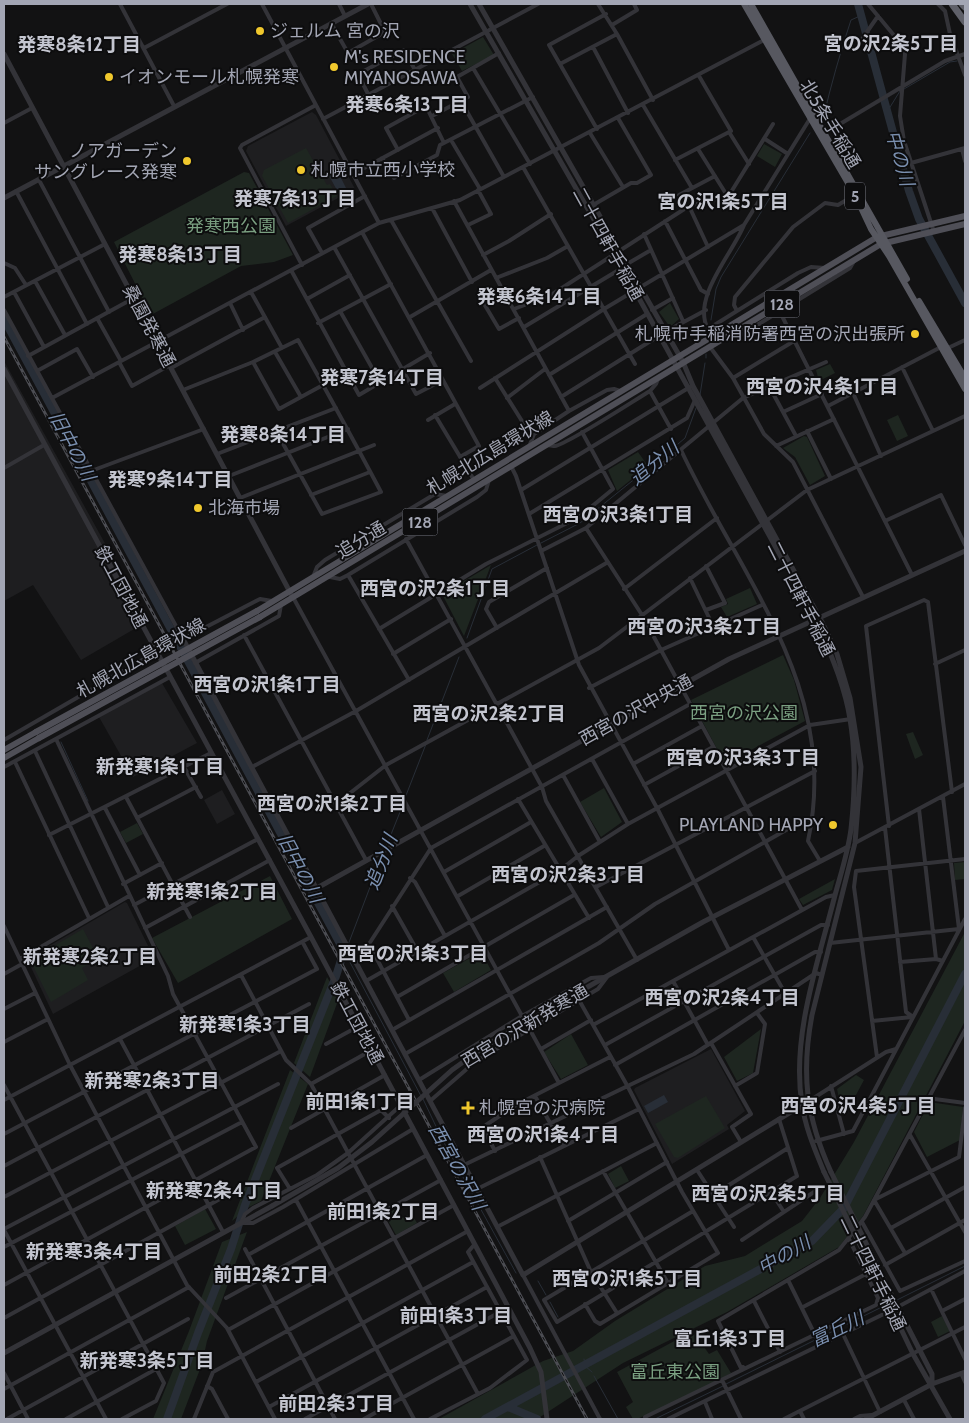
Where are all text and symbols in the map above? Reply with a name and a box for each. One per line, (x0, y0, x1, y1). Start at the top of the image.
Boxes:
place label: ジェルム 宮の沢 (270, 20, 400, 42)
marker: ジェルム 宮の沢 (254, 25, 266, 37)
district label: 宮の沢2条5丁目 (824, 32, 958, 55)
district label: 発寒8条12丁目 (17, 33, 141, 56)
place label: M's RESIDENCE MIYANOSAWA (344, 46, 465, 89)
marker: M's RESIDENCE MIYANOSAWA (328, 61, 340, 73)
place label: イオンモール札幌発寒 (119, 66, 299, 88)
marker: イオンモール札幌発寒 (103, 71, 115, 83)
street label: 北5条手稲通 (795, 76, 865, 172)
district label: 発寒6条13丁目 (346, 93, 468, 116)
water label: 中の川 (881, 127, 919, 190)
place label: ノアガーデン サングレース発寒 (34, 140, 177, 183)
marker: ノアガーデン サングレース発寒 (181, 155, 193, 167)
place label: 札幌市立西小学校 (311, 159, 455, 181)
marker: 札幌市立西小学校 (295, 164, 307, 176)
road number: 5 (845, 182, 865, 210)
street label: 二十四軒手稲通 (568, 184, 648, 304)
district label: 発寒7条13丁目 (234, 187, 356, 210)
district label: 宮の沢1条5丁目 (657, 190, 789, 213)
park label: 発寒西公園 (186, 215, 276, 237)
district label: 発寒8条13丁目 (118, 243, 242, 266)
street label: 桑園発寒通 (118, 281, 180, 371)
district label: 発寒6条14丁目 (477, 285, 601, 308)
road number: 128 (764, 290, 800, 318)
place label: 札幌市手稲消防署西宮の沢出張所 (635, 323, 905, 345)
marker: 札幌市手稲消防署西宮の沢出張所 (909, 328, 921, 340)
district label: 発寒7条14丁目 (320, 366, 444, 389)
district label: 西宮の沢4条1丁目 (746, 375, 898, 398)
street label: 札幌北広島環状線 (423, 406, 557, 500)
water label: 旧中の川 (44, 407, 101, 487)
district label: 発寒8条14丁目 (220, 423, 346, 446)
water label: 追分川 (625, 435, 685, 490)
district label: 発寒9条14丁目 (108, 468, 232, 491)
place label: 北海市場 (208, 497, 280, 519)
marker: 北海市場 (192, 502, 204, 514)
district label: 西宮の沢3条1丁目 (543, 503, 693, 526)
road number: 128 (402, 508, 438, 536)
street label: 追分通 (332, 517, 390, 563)
street label: 二十四軒手稲通 (763, 538, 839, 660)
street label: 鉄工団地通 (90, 542, 152, 632)
district label: 西宮の沢2条1丁目 (360, 577, 510, 600)
street label: 札幌北広島環状線 (73, 613, 209, 703)
district label: 西宮の沢3条2丁目 (627, 615, 781, 638)
street label: 西宮の沢中央通 (576, 670, 696, 750)
district label: 西宮の沢1条1丁目 (193, 673, 341, 696)
district label: 西宮の沢2条2丁目 (412, 702, 566, 725)
park label: 西宮の沢公園 (690, 702, 798, 724)
district label: 西宮の沢3条3丁目 (666, 746, 820, 769)
district label: 新発寒1条1丁目 (96, 755, 224, 778)
district label: 西宮の沢1条2丁目 (257, 792, 407, 815)
place label: PLAYLAND HAPPY (679, 814, 824, 836)
marker: PLAYLAND HAPPY (827, 819, 839, 831)
water label: 旧中の川 (272, 829, 329, 909)
water label: 追分川 (360, 829, 403, 893)
district label: 西宮の沢2条3丁目 (491, 863, 645, 886)
district label: 新発寒1条2丁目 (146, 880, 278, 903)
district label: 西宮の沢1条3丁目 (338, 942, 488, 965)
district label: 新発寒2条2丁目 (23, 945, 157, 968)
street label: 鉄工団地通 (326, 978, 388, 1068)
street label: 西宮の沢新発寒通 (458, 979, 592, 1073)
district label: 西宮の沢2条4丁目 (645, 986, 799, 1009)
district label: 新発寒1条3丁目 (179, 1013, 311, 1036)
district label: 新発寒2条3丁目 (85, 1069, 219, 1092)
district label: 前田1条1丁目 (305, 1090, 415, 1113)
district label: 西宮の沢4条5丁目 (780, 1094, 936, 1117)
place label: 札幌宮の沢病院 (479, 1097, 605, 1119)
marker: 札幌宮の沢病院 (461, 1101, 475, 1115)
water label: 西宮の沢川 (424, 1120, 491, 1216)
district label: 西宮の沢1条4丁目 (467, 1123, 619, 1146)
district label: 新発寒2条4丁目 (146, 1179, 282, 1202)
district label: 西宮の沢2条5丁目 (691, 1182, 845, 1205)
district label: 前田1条2丁目 (327, 1200, 439, 1223)
street label: 二十四軒手稲通 (835, 1212, 911, 1334)
water label: 中の川 (754, 1230, 816, 1279)
district label: 新発寒3条4丁目 (26, 1240, 162, 1263)
district label: 前田2条2丁目 (213, 1263, 329, 1286)
district label: 西宮の沢1条5丁目 (552, 1267, 702, 1290)
district label: 前田1条3丁目 (400, 1304, 512, 1327)
water label: 富丘川 (806, 1305, 869, 1352)
district label: 富丘1条3丁目 (674, 1327, 786, 1350)
district label: 新発寒3条5丁目 (80, 1349, 214, 1372)
park label: 富丘東公園 (630, 1361, 720, 1383)
district label: 前田2条3丁目 (278, 1392, 394, 1415)

